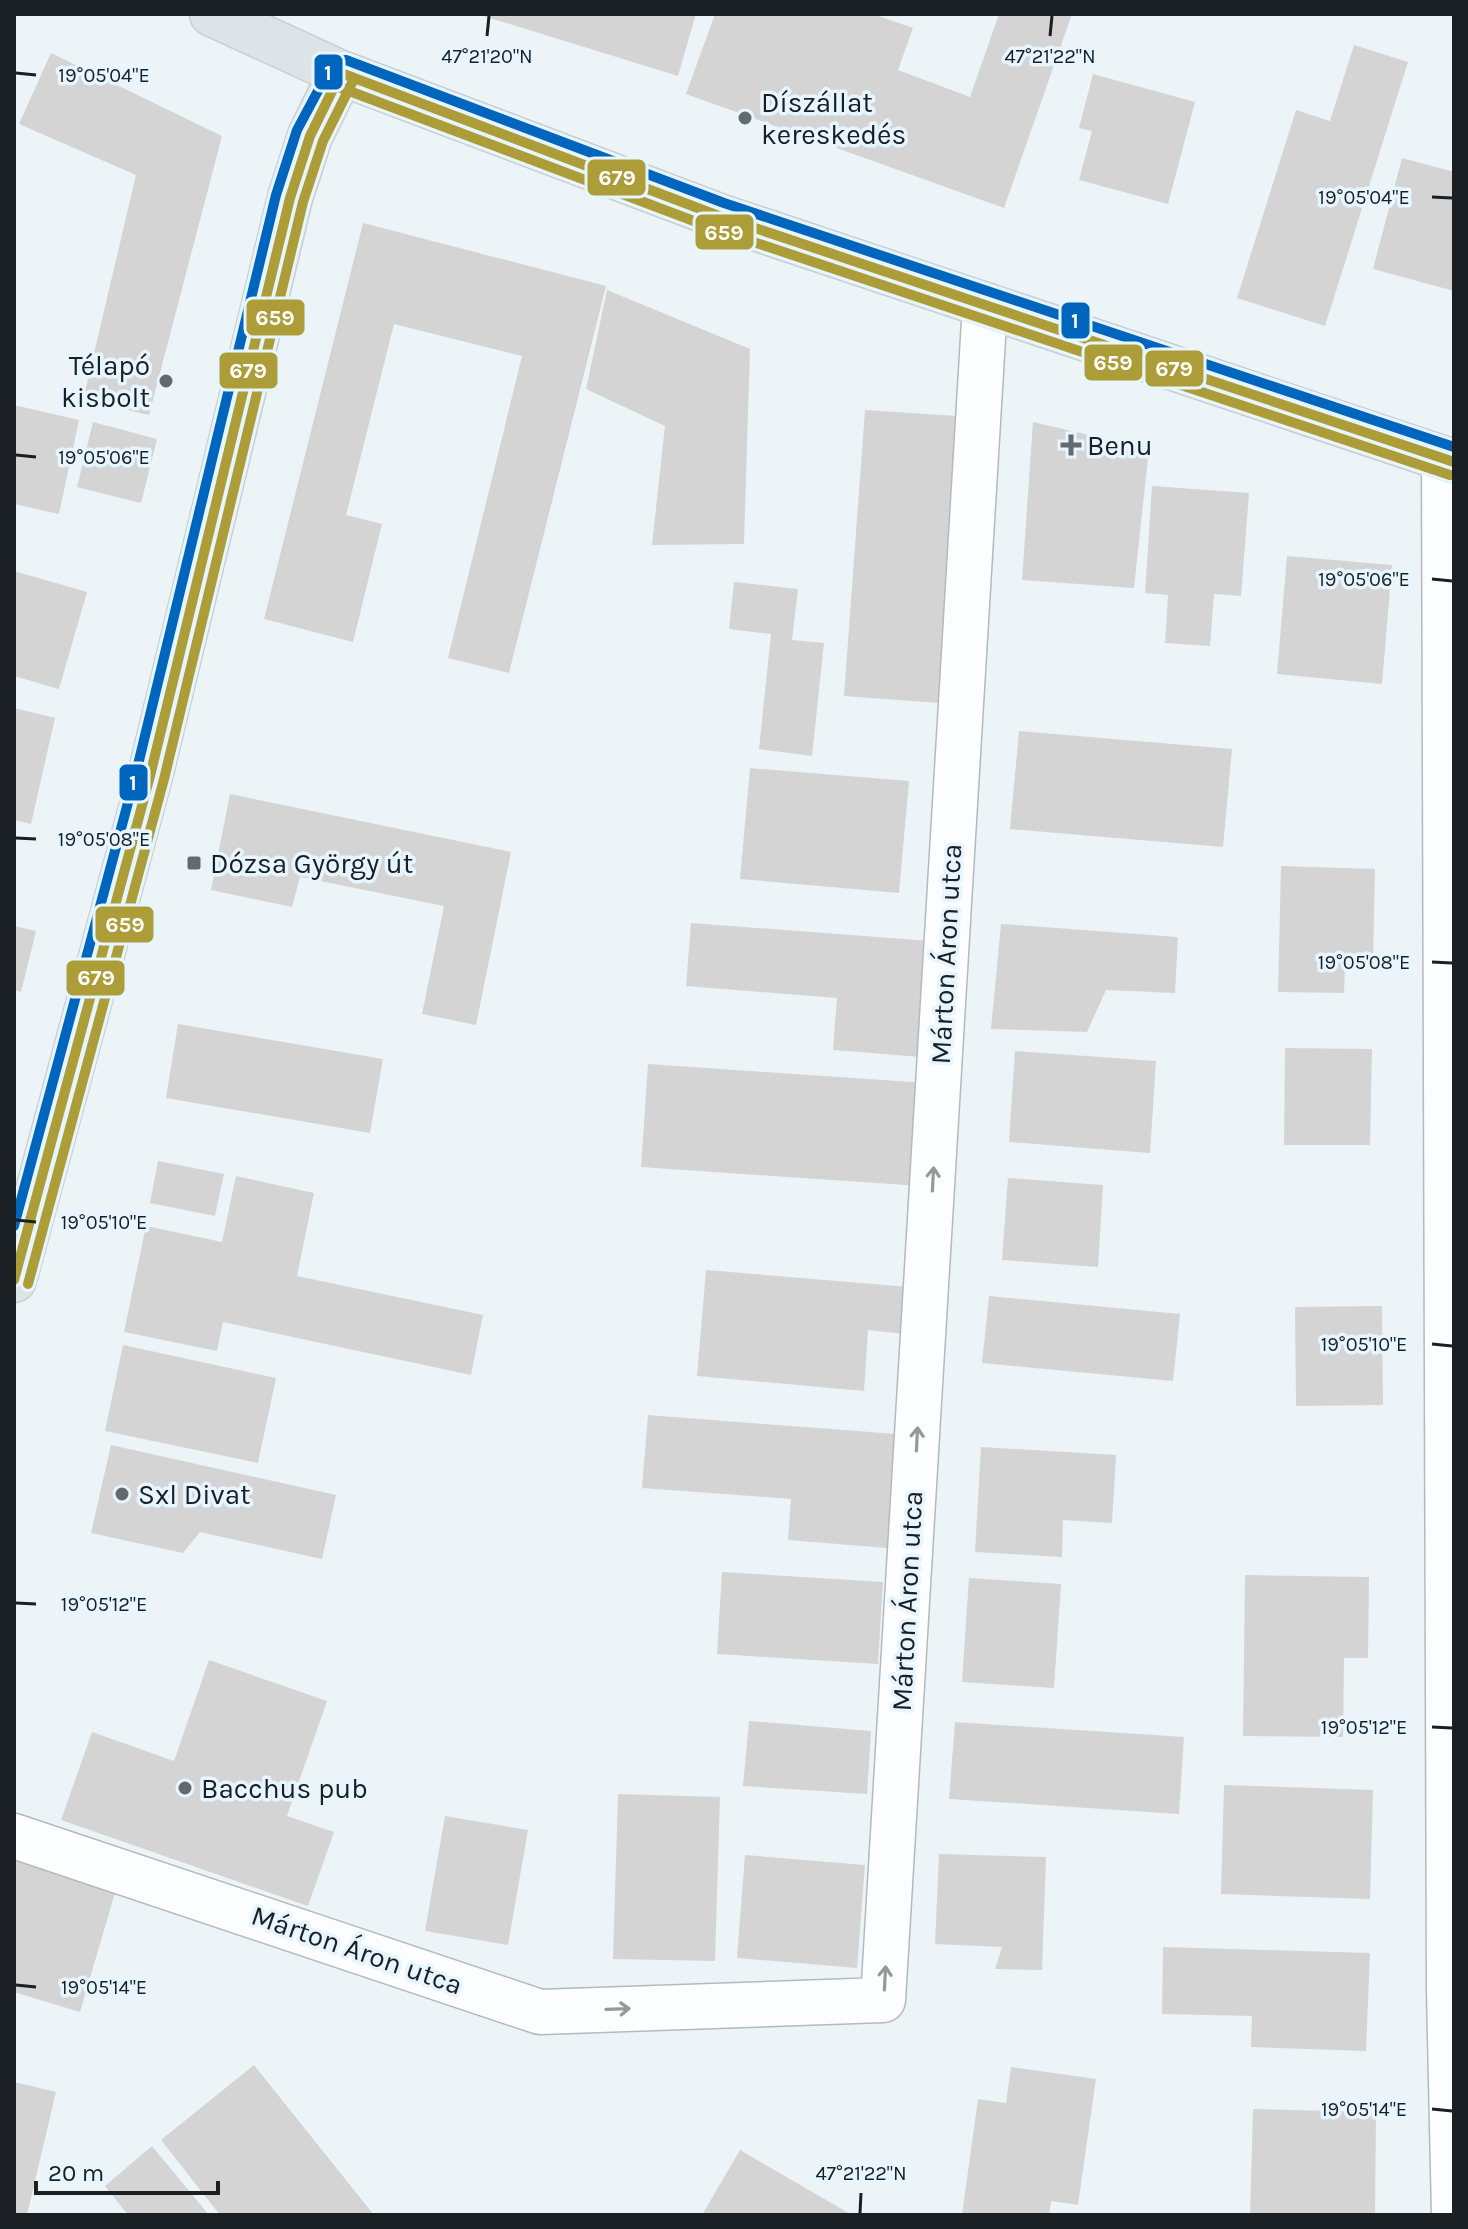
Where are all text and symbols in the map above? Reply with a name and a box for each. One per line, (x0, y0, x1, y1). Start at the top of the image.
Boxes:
text: 47°21'20"N (441, 45, 533, 68)
text: 47°21'22"N (1004, 45, 1096, 68)
line badge: 1 (313, 53, 344, 91)
text: 1 (324, 60, 332, 86)
text: 19°05'04"E (58, 64, 150, 87)
place label: Díszállat kereskedés (761, 86, 906, 151)
marker: Díszállat kereskedés (736, 109, 754, 127)
line badge: 679 (586, 158, 647, 197)
text: 679 (598, 165, 636, 191)
text: 19°05'04"E (1318, 186, 1410, 209)
line badge: 659 (694, 213, 755, 251)
text: 659 (704, 220, 744, 246)
line badge: 659 (245, 298, 306, 337)
line badge: 1 (1060, 301, 1091, 340)
text: 659 (255, 305, 295, 331)
text: 1 (1071, 308, 1079, 334)
line badge: 659 (1083, 343, 1144, 382)
place label: Télapó kisbolt (61, 349, 150, 414)
line badge: 679 (1144, 349, 1205, 388)
text: 659 (1093, 350, 1133, 376)
line badge: 679 (218, 351, 279, 390)
text: 679 (1155, 356, 1193, 382)
text: 679 (229, 358, 267, 384)
marker: Télapó kisbolt (157, 372, 175, 390)
place label: Benu (1087, 429, 1153, 462)
marker: Benu (1062, 436, 1080, 454)
text: 19°05'06"E (58, 446, 150, 469)
text: 19°05'06"E (1318, 568, 1410, 591)
line badge: 1 (118, 763, 149, 802)
text: 1 (129, 770, 137, 796)
text: 19°05'08"E (58, 828, 150, 851)
street label: Márton Áron utca (923, 843, 968, 1065)
place label: Dózsa György út (210, 847, 413, 880)
marker: Dózsa György út (185, 854, 203, 872)
line badge: 659 (94, 905, 155, 944)
text: 659 (105, 912, 145, 938)
text: 19°05'08"E (1318, 951, 1410, 974)
line badge: 679 (65, 959, 126, 997)
text: 679 (77, 965, 115, 991)
one-way arrow (926, 1166, 941, 1193)
text: 19°05'10"E (61, 1211, 147, 1234)
text: 19°05'10"E (1321, 1333, 1407, 1356)
one-way arrow (910, 1426, 925, 1453)
place label: Sxl Divat (138, 1478, 251, 1511)
marker: Sxl Divat (113, 1485, 131, 1503)
street label: Márton Áron utca (884, 1490, 929, 1712)
text: 19°05'12"E (61, 1593, 147, 1616)
text: 19°05'12"E (1321, 1716, 1407, 1739)
place label: Bacchus pub (201, 1772, 368, 1805)
marker: Bacchus pub (176, 1779, 194, 1797)
street label: Márton Áron utca (247, 1897, 467, 2002)
one-way arrow (877, 1965, 892, 1992)
text: 19°05'14"E (61, 1976, 147, 1999)
one-way arrow (604, 2001, 631, 2017)
text: 19°05'14"E (1321, 2098, 1407, 2121)
scale bar (36, 2145, 218, 2195)
text: 20 m (48, 2159, 104, 2187)
text: 47°21'22"N (815, 2162, 907, 2185)

